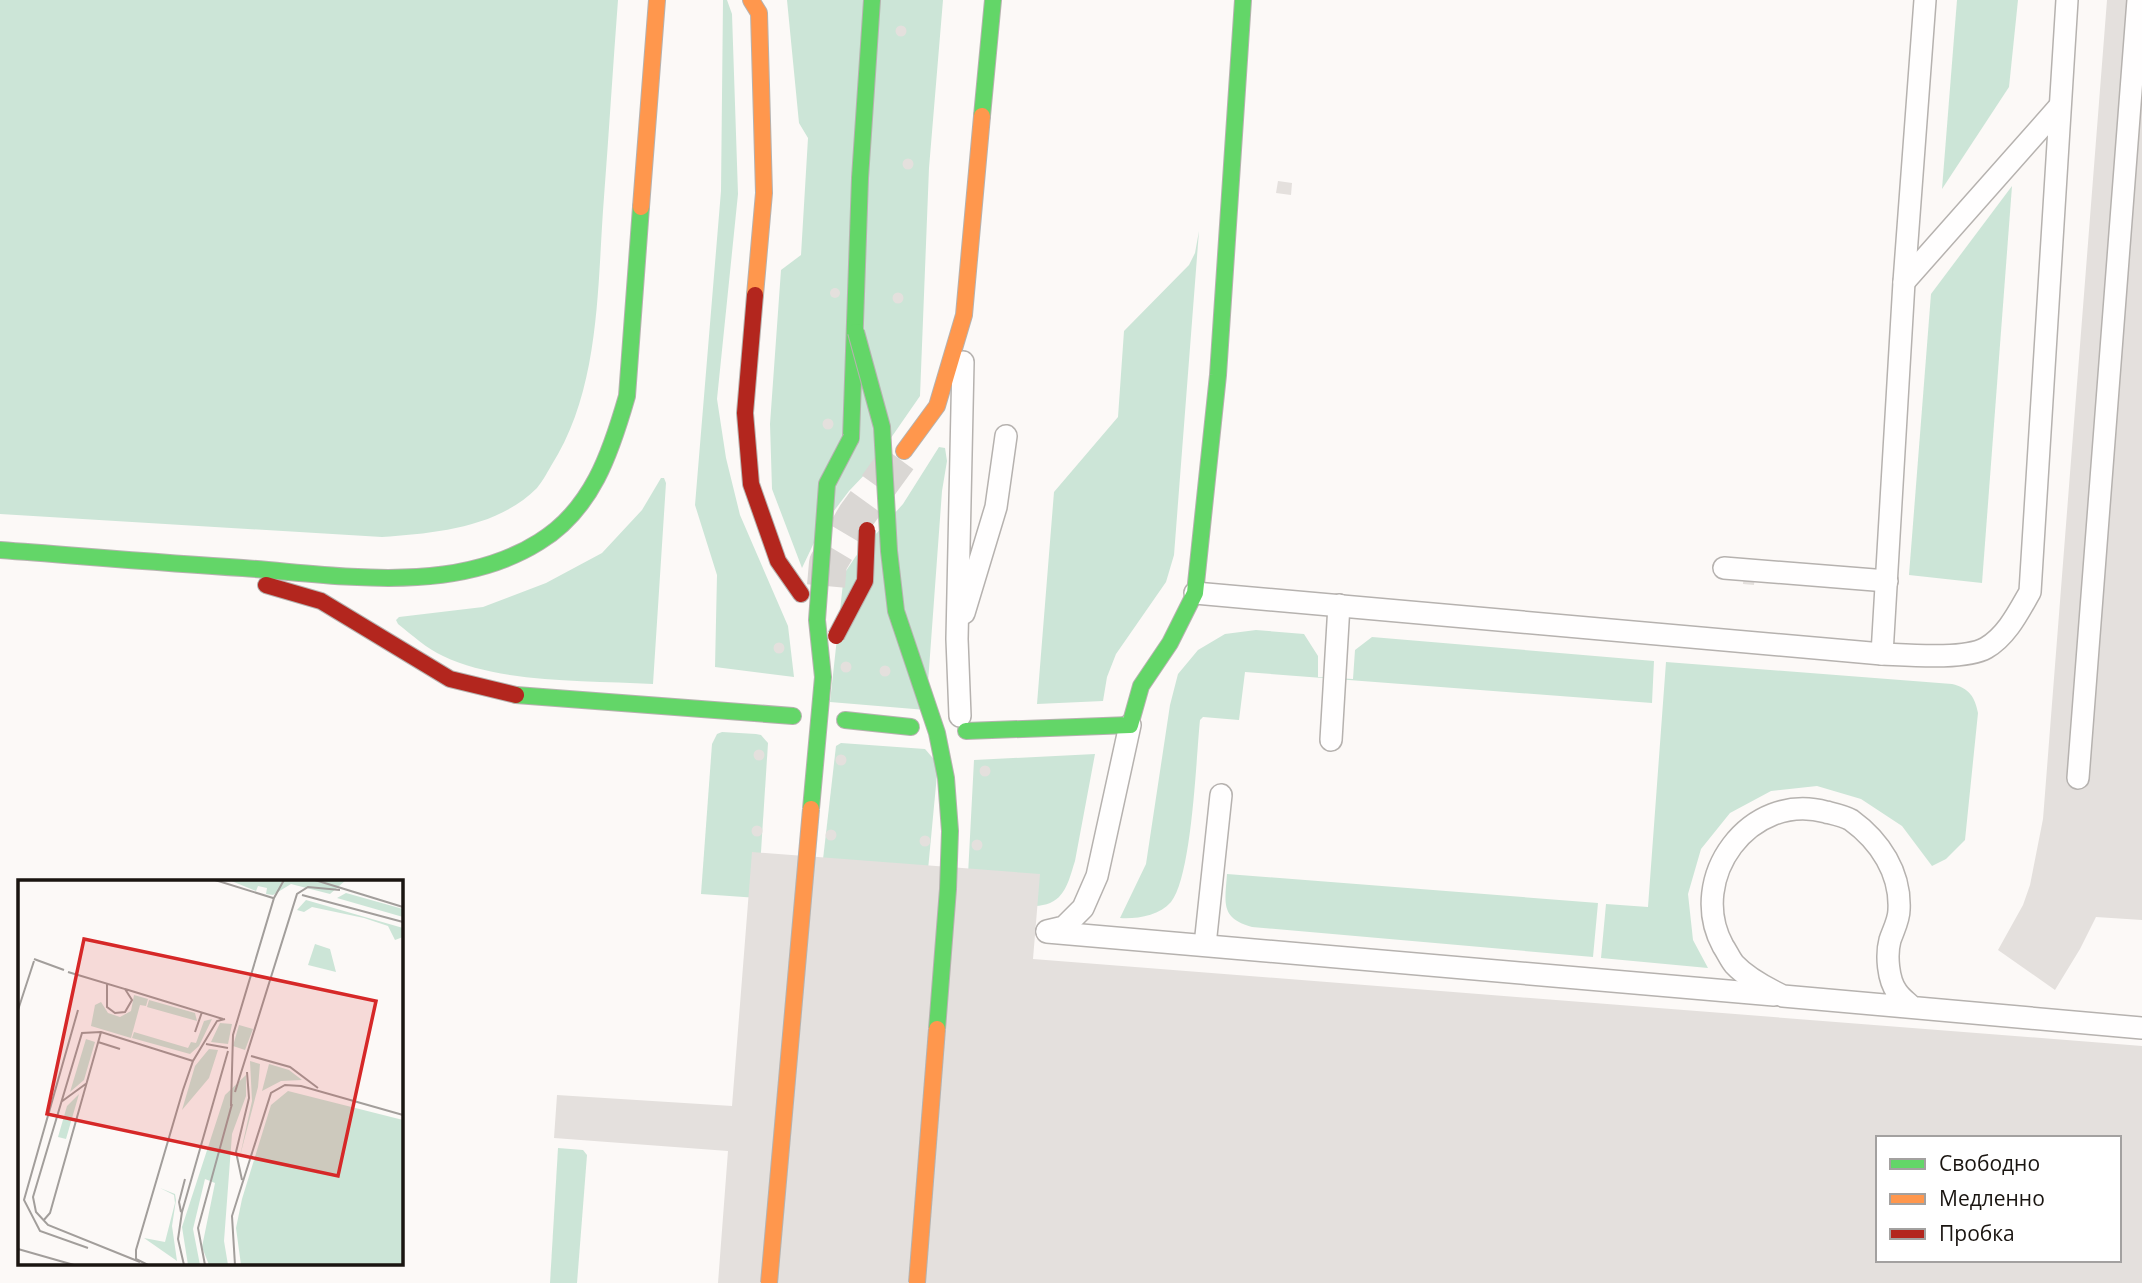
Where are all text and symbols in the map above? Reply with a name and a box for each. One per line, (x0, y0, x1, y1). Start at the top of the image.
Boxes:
inset map (18, 880, 402, 1266)
legend (1876, 1136, 2121, 1262)
text: Свободно (1939, 1149, 2040, 1177)
text: Медленно (1939, 1184, 2045, 1212)
text: Пробка (1939, 1219, 2015, 1247)

